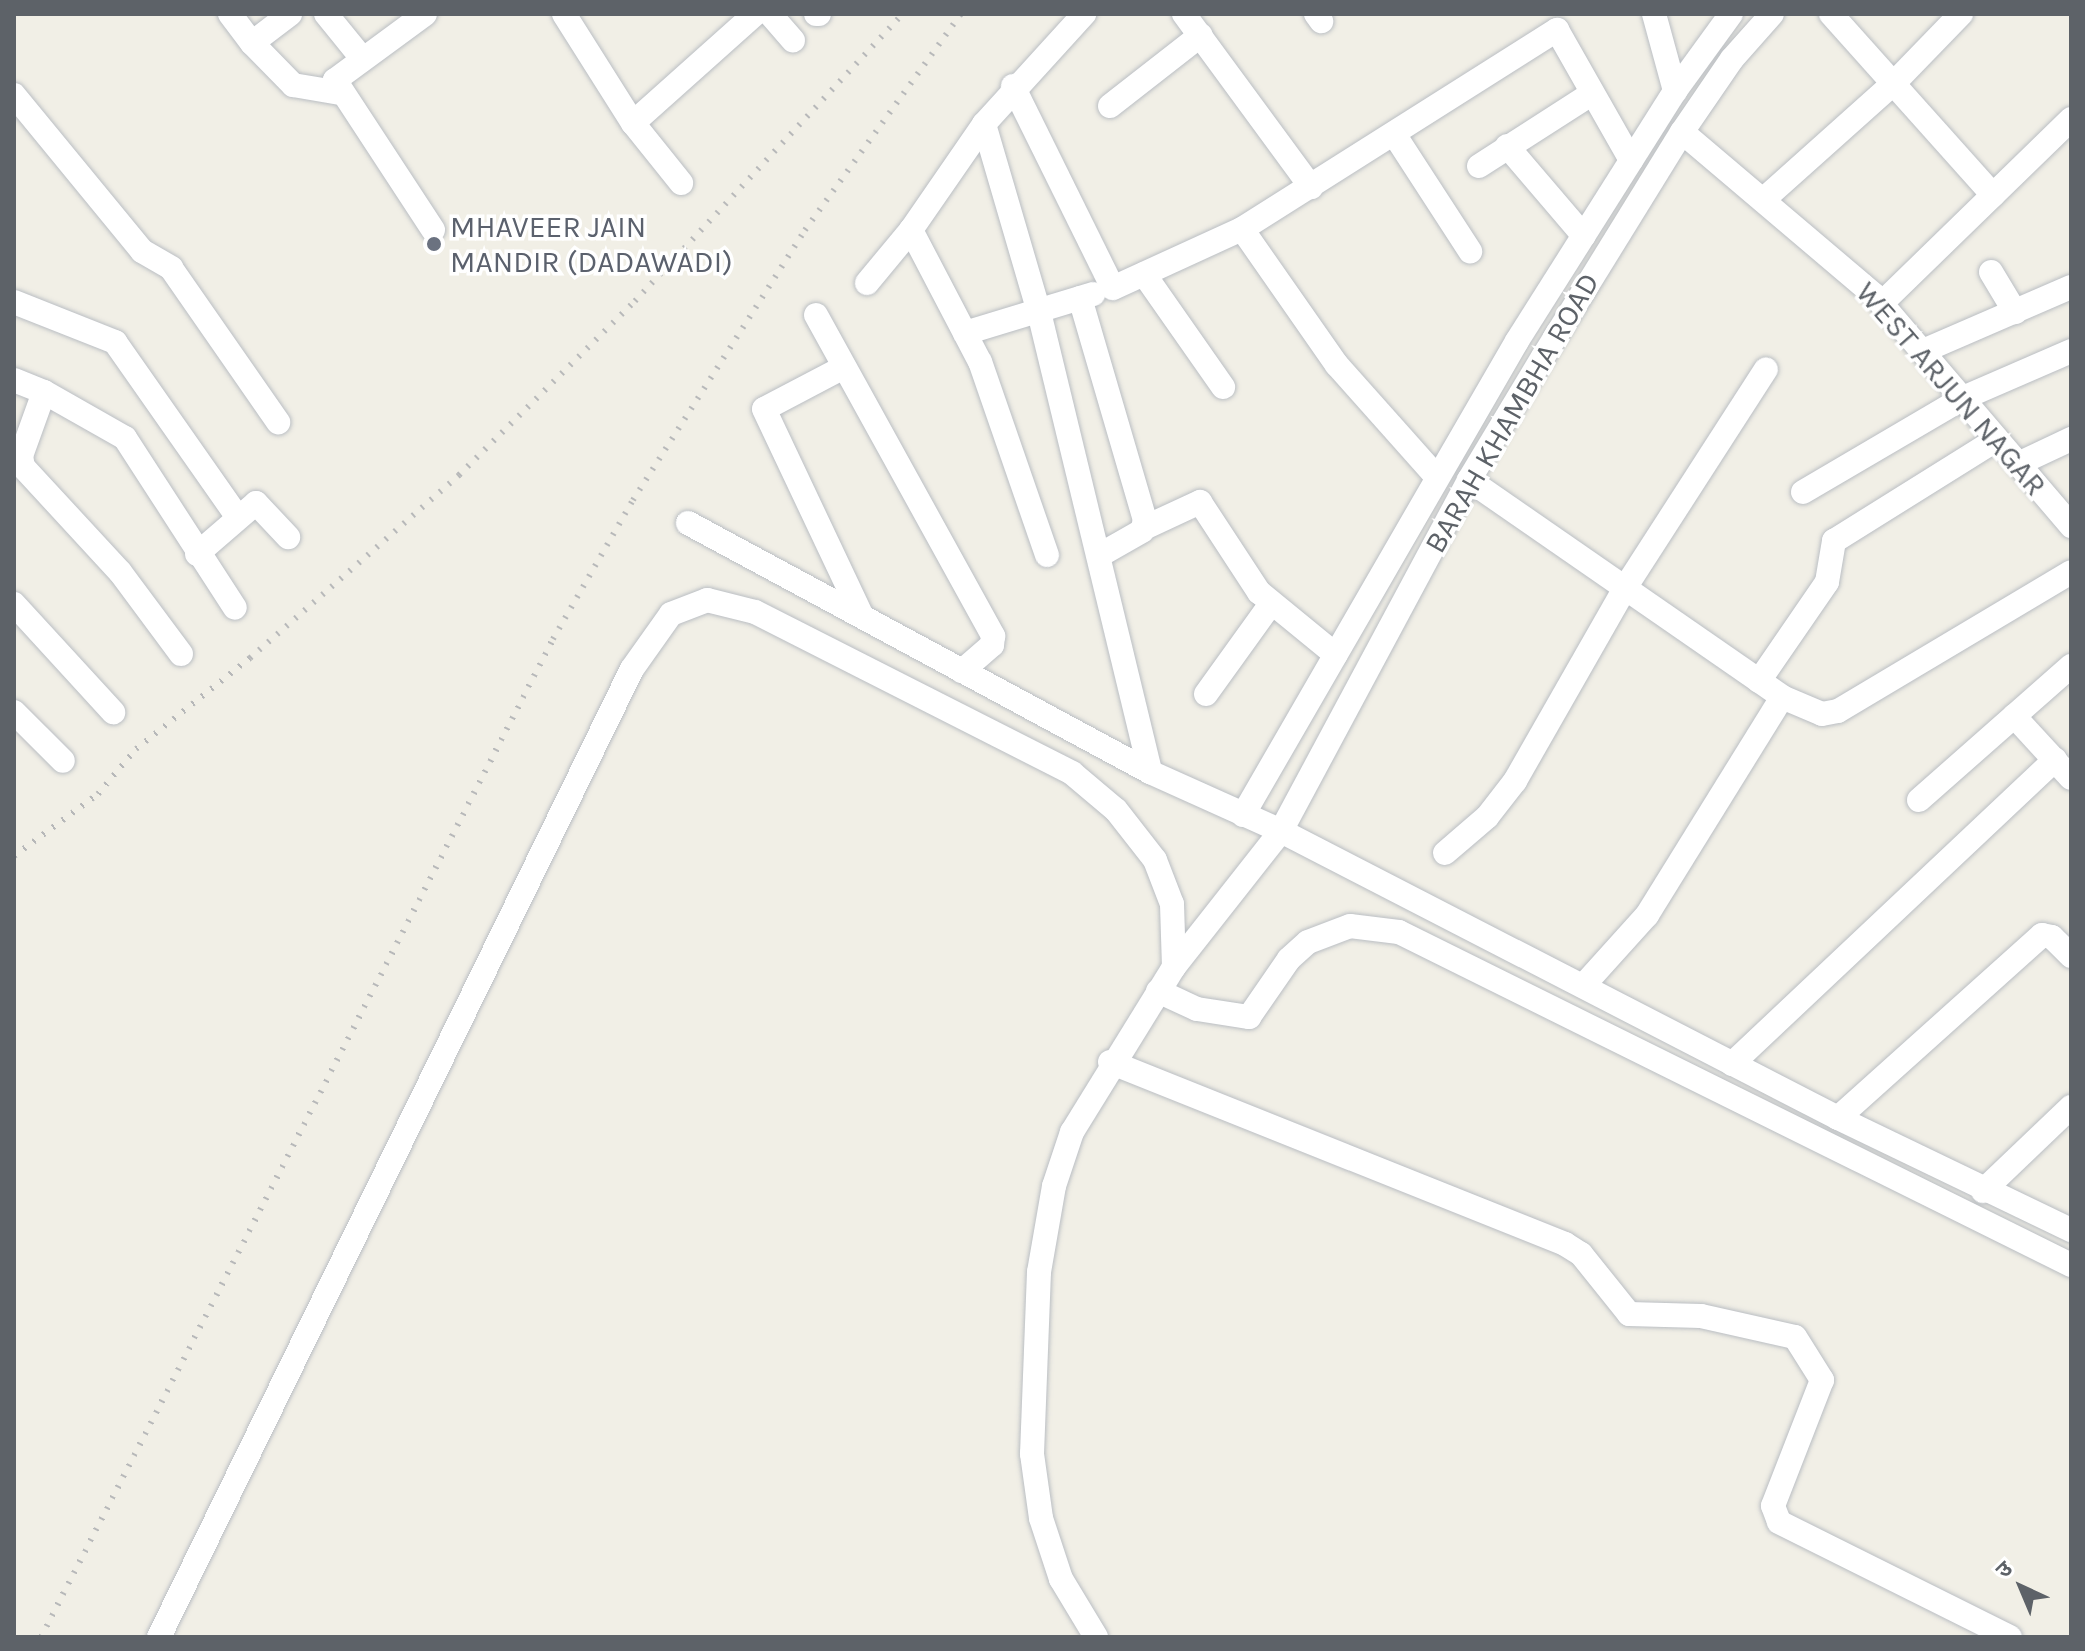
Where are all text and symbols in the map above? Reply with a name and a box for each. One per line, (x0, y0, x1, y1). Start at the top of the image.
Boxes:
place label: MHAVEER JAIN MANDIR (DADAWADI) (450, 209, 733, 280)
marker: MHAVEER JAIN MANDIR (DADAWADI) (425, 235, 443, 253)
street label: BARAH KHAMBHA ROAD (1417, 267, 1607, 559)
street label: WEST ARJUN NAGAR (1848, 275, 2054, 503)
north arrow (1981, 1547, 2061, 1627)
text: उ (1991, 1556, 2018, 1584)

